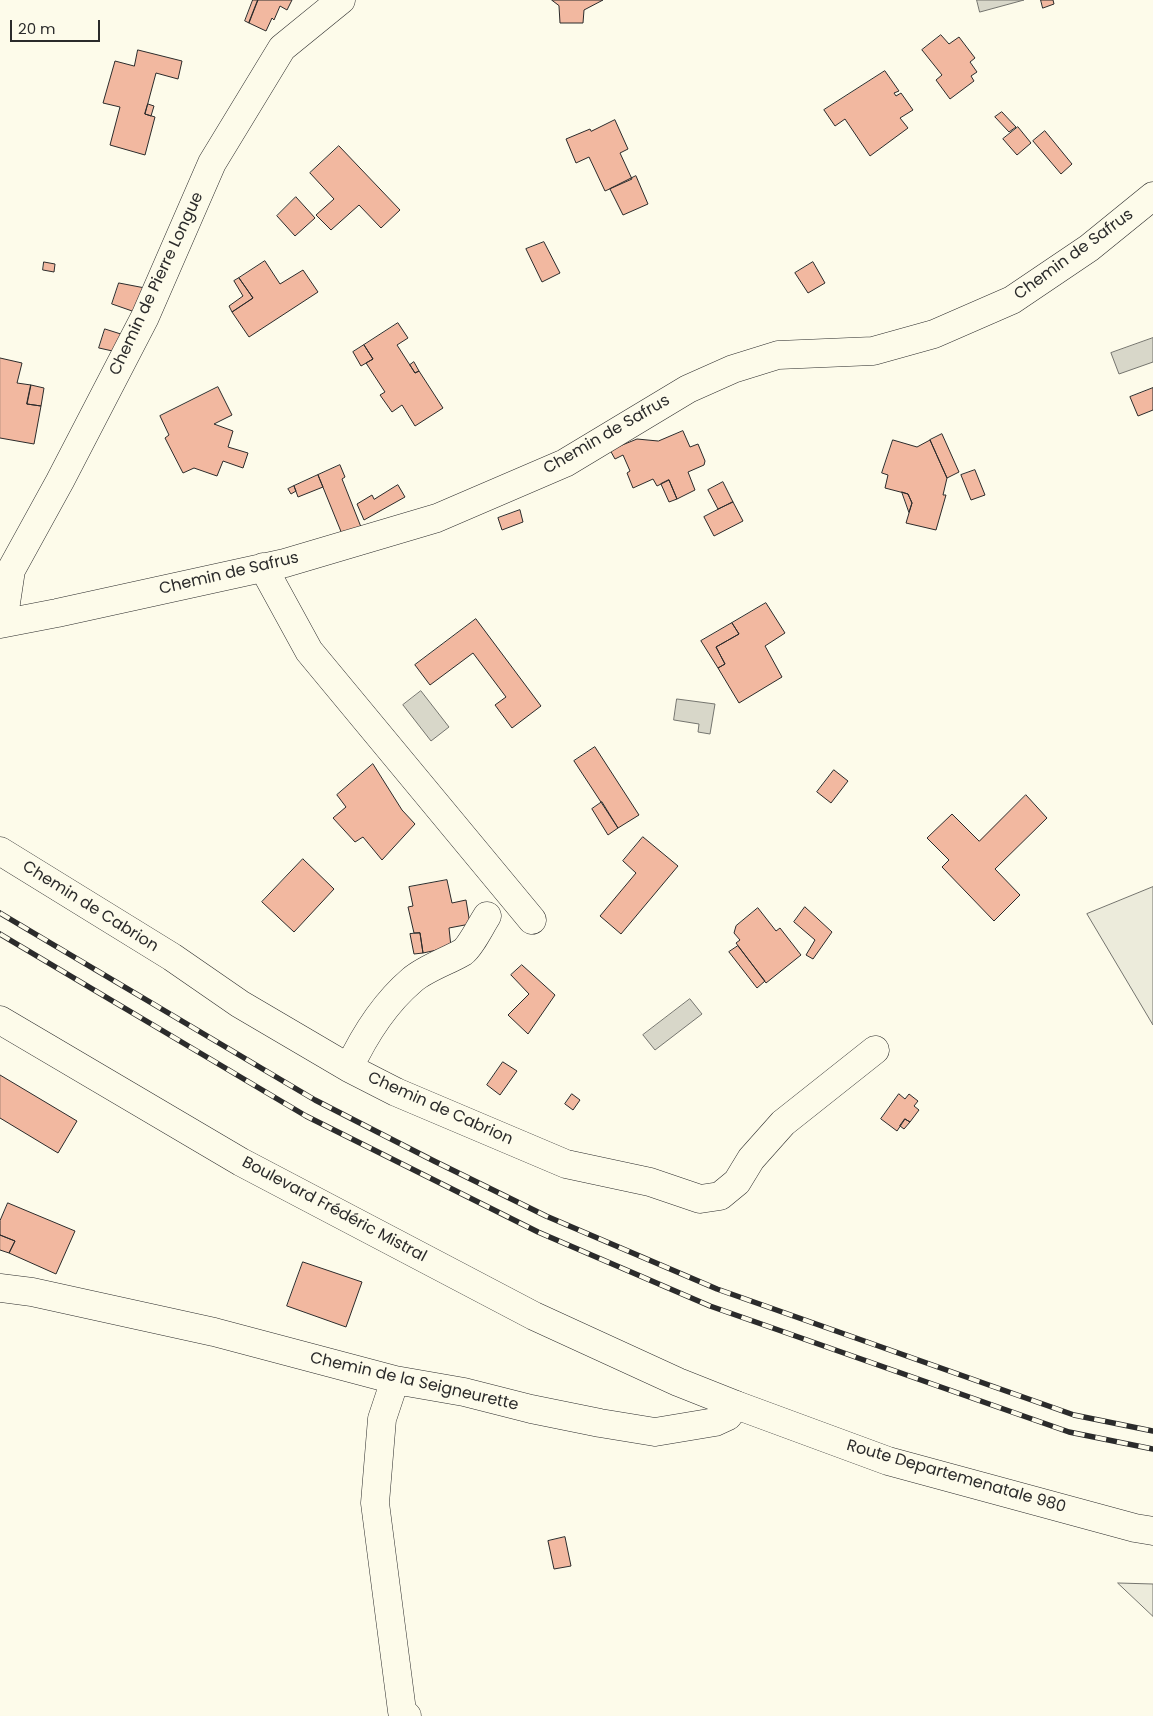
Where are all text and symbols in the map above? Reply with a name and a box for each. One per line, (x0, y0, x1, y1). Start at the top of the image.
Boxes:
scale bar (12, 10, 102, 42)
text: 20 m (18, 18, 56, 39)
street label: Chemin de Pierre Longue (106, 189, 208, 379)
street label: Chemin de Safrus (1011, 205, 1137, 305)
street label: Chemin de Safrus (541, 391, 673, 479)
street label: Chemin de Safrus (157, 549, 301, 599)
street label: Chemin de Cabrion (18, 857, 162, 957)
street label: Chemin de Cabrion (364, 1068, 516, 1150)
street label: Boulevard Frédéric Mistral (238, 1153, 430, 1267)
street label: Chemin de la Seigneurette (308, 1349, 520, 1415)
street label: Route Departemenatale 980 (844, 1436, 1068, 1518)

